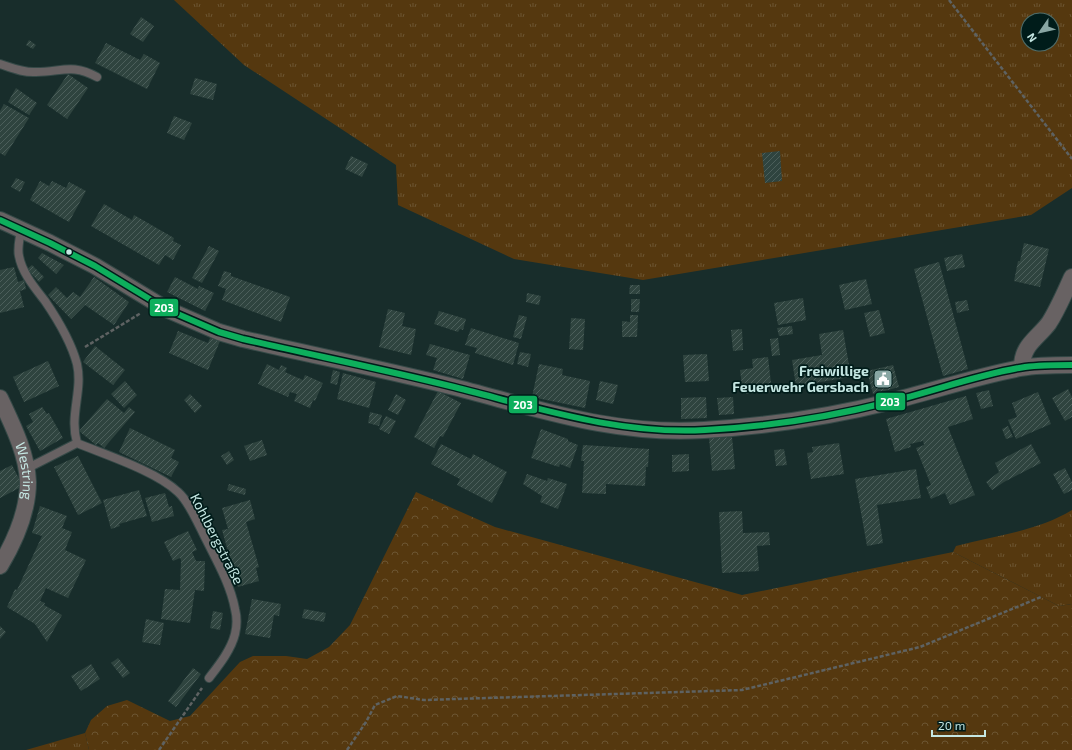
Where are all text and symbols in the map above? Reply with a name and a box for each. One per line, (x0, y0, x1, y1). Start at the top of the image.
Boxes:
north arrow (1020, 12, 1060, 52)
text: N (1024, 31, 1039, 45)
unlabelled marker (64, 247, 74, 257)
line badge: 203 (149, 298, 179, 317)
text: 203 (154, 301, 174, 314)
place label: Freiwillige Feuerwehr Gersbach (732, 362, 869, 395)
public building icon: Freiwillige Feuerwehr Gersbach (872, 368, 894, 390)
line badge: 203 (875, 392, 906, 411)
line badge: 203 (508, 395, 538, 414)
text: 203 (880, 395, 900, 408)
text: 203 (513, 398, 533, 411)
street label: Westring (12, 440, 37, 501)
street label: Kohlbergstraße (187, 490, 248, 587)
scale bar (932, 712, 985, 738)
text: 20 m (938, 718, 965, 732)

